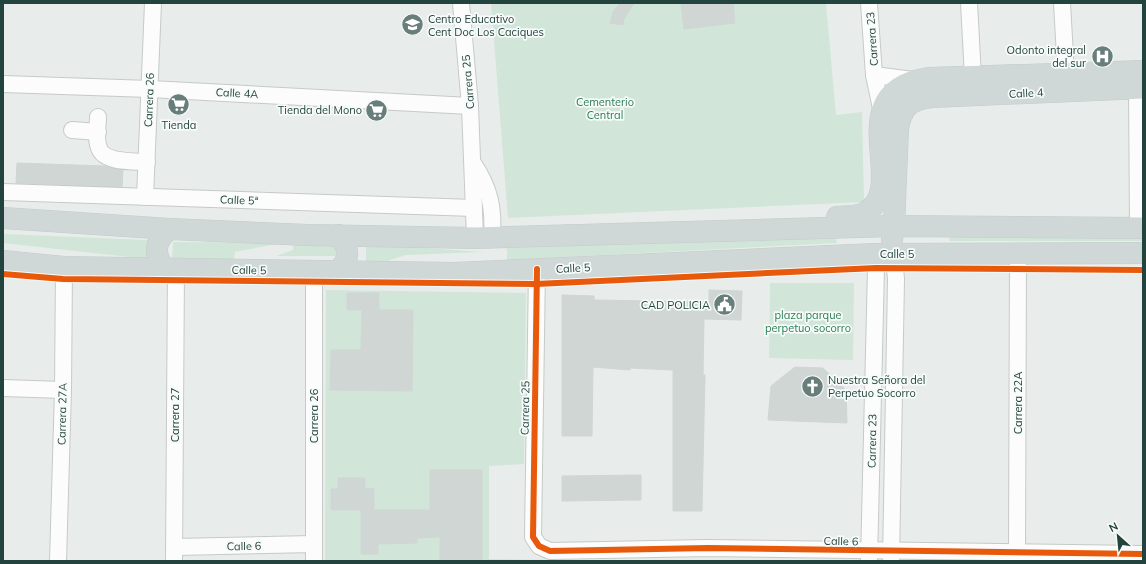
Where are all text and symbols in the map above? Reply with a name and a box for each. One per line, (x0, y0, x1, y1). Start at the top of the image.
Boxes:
street label: Carrera 23 (863, 11, 881, 67)
school or university icon: Centro Educativo Cent Doc Los Caciques (399, 12, 425, 38)
place label: Centro Educativo Cent Doc Los Caciques (428, 12, 544, 39)
place label: Odonto integral del sur (1007, 43, 1086, 70)
hospital icon: Odonto integral del sur (1089, 43, 1115, 69)
street label: Carrera 25 (459, 54, 477, 110)
street label: Carrera 26 (141, 72, 157, 127)
street label: Calle 4A (215, 85, 259, 101)
street label: Calle 4 (1008, 85, 1044, 101)
supermarket icon: Tienda (166, 92, 192, 118)
park label: Cementerio Central (576, 95, 634, 122)
supermarket icon: Tienda del Mono (364, 97, 390, 123)
place label: Tienda del Mono (278, 103, 362, 117)
place label: Tienda (162, 118, 196, 132)
street label: Calle 5ª (220, 192, 259, 208)
street label: Calle 5 (880, 247, 915, 261)
street label: Calle 5 (555, 260, 591, 276)
street label: Calle 5 (232, 263, 267, 277)
public building icon: CAD POLICIA (712, 292, 738, 318)
place label: CAD POLICIA (641, 298, 710, 312)
park label: plaza parque perpetuo socorro (765, 308, 851, 335)
street label: Carrera 22A (1011, 372, 1025, 434)
church icon: Nuestra Señora del Perpetuo Socorro (799, 373, 825, 399)
place label: Nuestra Señora del Perpetuo Socorro (828, 373, 925, 400)
street label: Carrera 25 (518, 380, 532, 435)
street label: Carrera 27A (54, 383, 70, 445)
street label: Carrera 27 (168, 388, 182, 442)
street label: Carrera 26 (307, 388, 321, 443)
street label: Carrera 23 (865, 414, 879, 468)
north arrow (1098, 516, 1138, 556)
text: N (1107, 519, 1120, 535)
street label: Calle 6 (824, 534, 859, 548)
street label: Calle 6 (227, 539, 262, 553)

